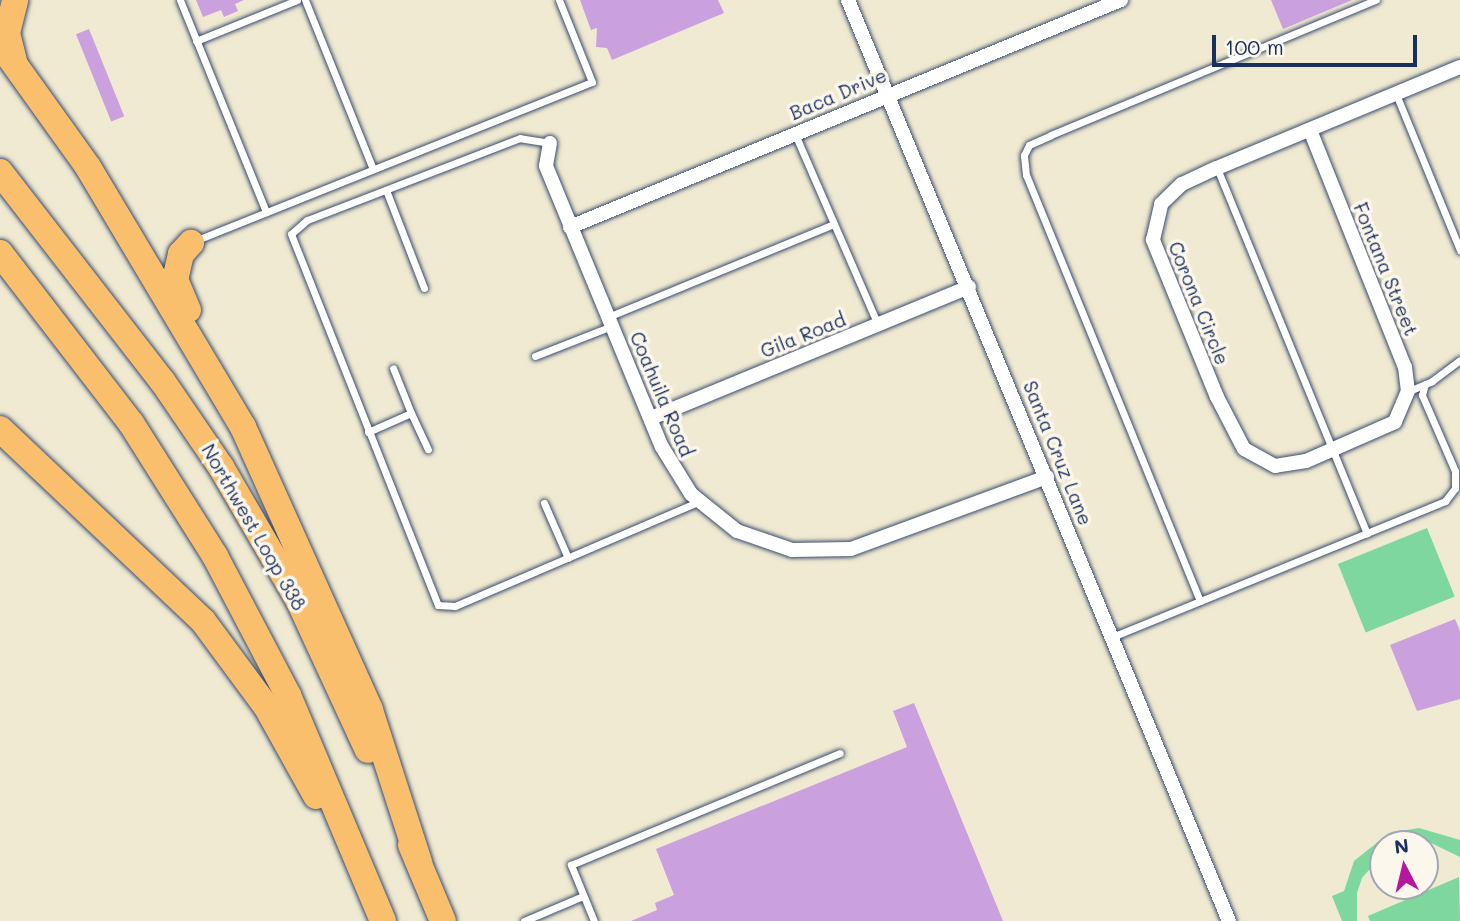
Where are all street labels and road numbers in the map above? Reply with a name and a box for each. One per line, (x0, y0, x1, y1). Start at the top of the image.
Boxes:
street label: Baca Drive (786, 63, 890, 125)
street label: Fontana Street (1349, 199, 1423, 339)
street label: Corona Circle (1164, 238, 1234, 368)
street label: Gila Road (757, 308, 849, 362)
street label: Coahuila Road (625, 328, 699, 460)
street label: Santa Cruz Lane (1019, 378, 1097, 528)
street label: Northwest Loop 338 (197, 440, 311, 614)

